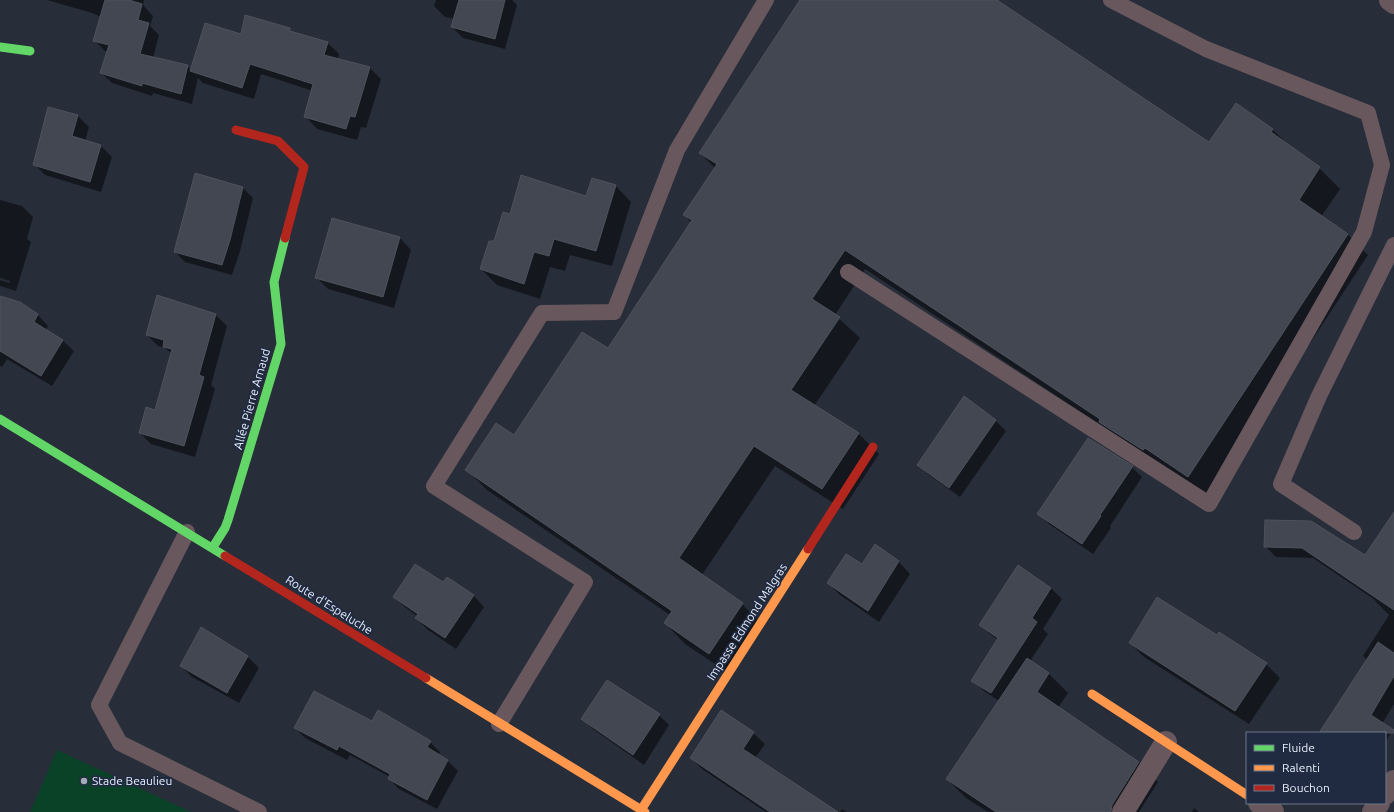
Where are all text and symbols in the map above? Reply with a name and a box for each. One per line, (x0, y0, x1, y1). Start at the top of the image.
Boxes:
street label: Allée Pierre Arnaud (231, 347, 272, 451)
street label: Impasse Edmond Malgras (704, 561, 789, 683)
street label: Route d'Espeluche (283, 573, 375, 637)
legend (1246, 732, 1386, 804)
text: Fluide (1282, 741, 1315, 754)
text: Ralenti (1282, 761, 1320, 774)
place label: Stade Beaulieu (92, 774, 172, 787)
marker: Stade Beaulieu (79, 776, 89, 786)
text: Bouchon (1282, 781, 1330, 794)

